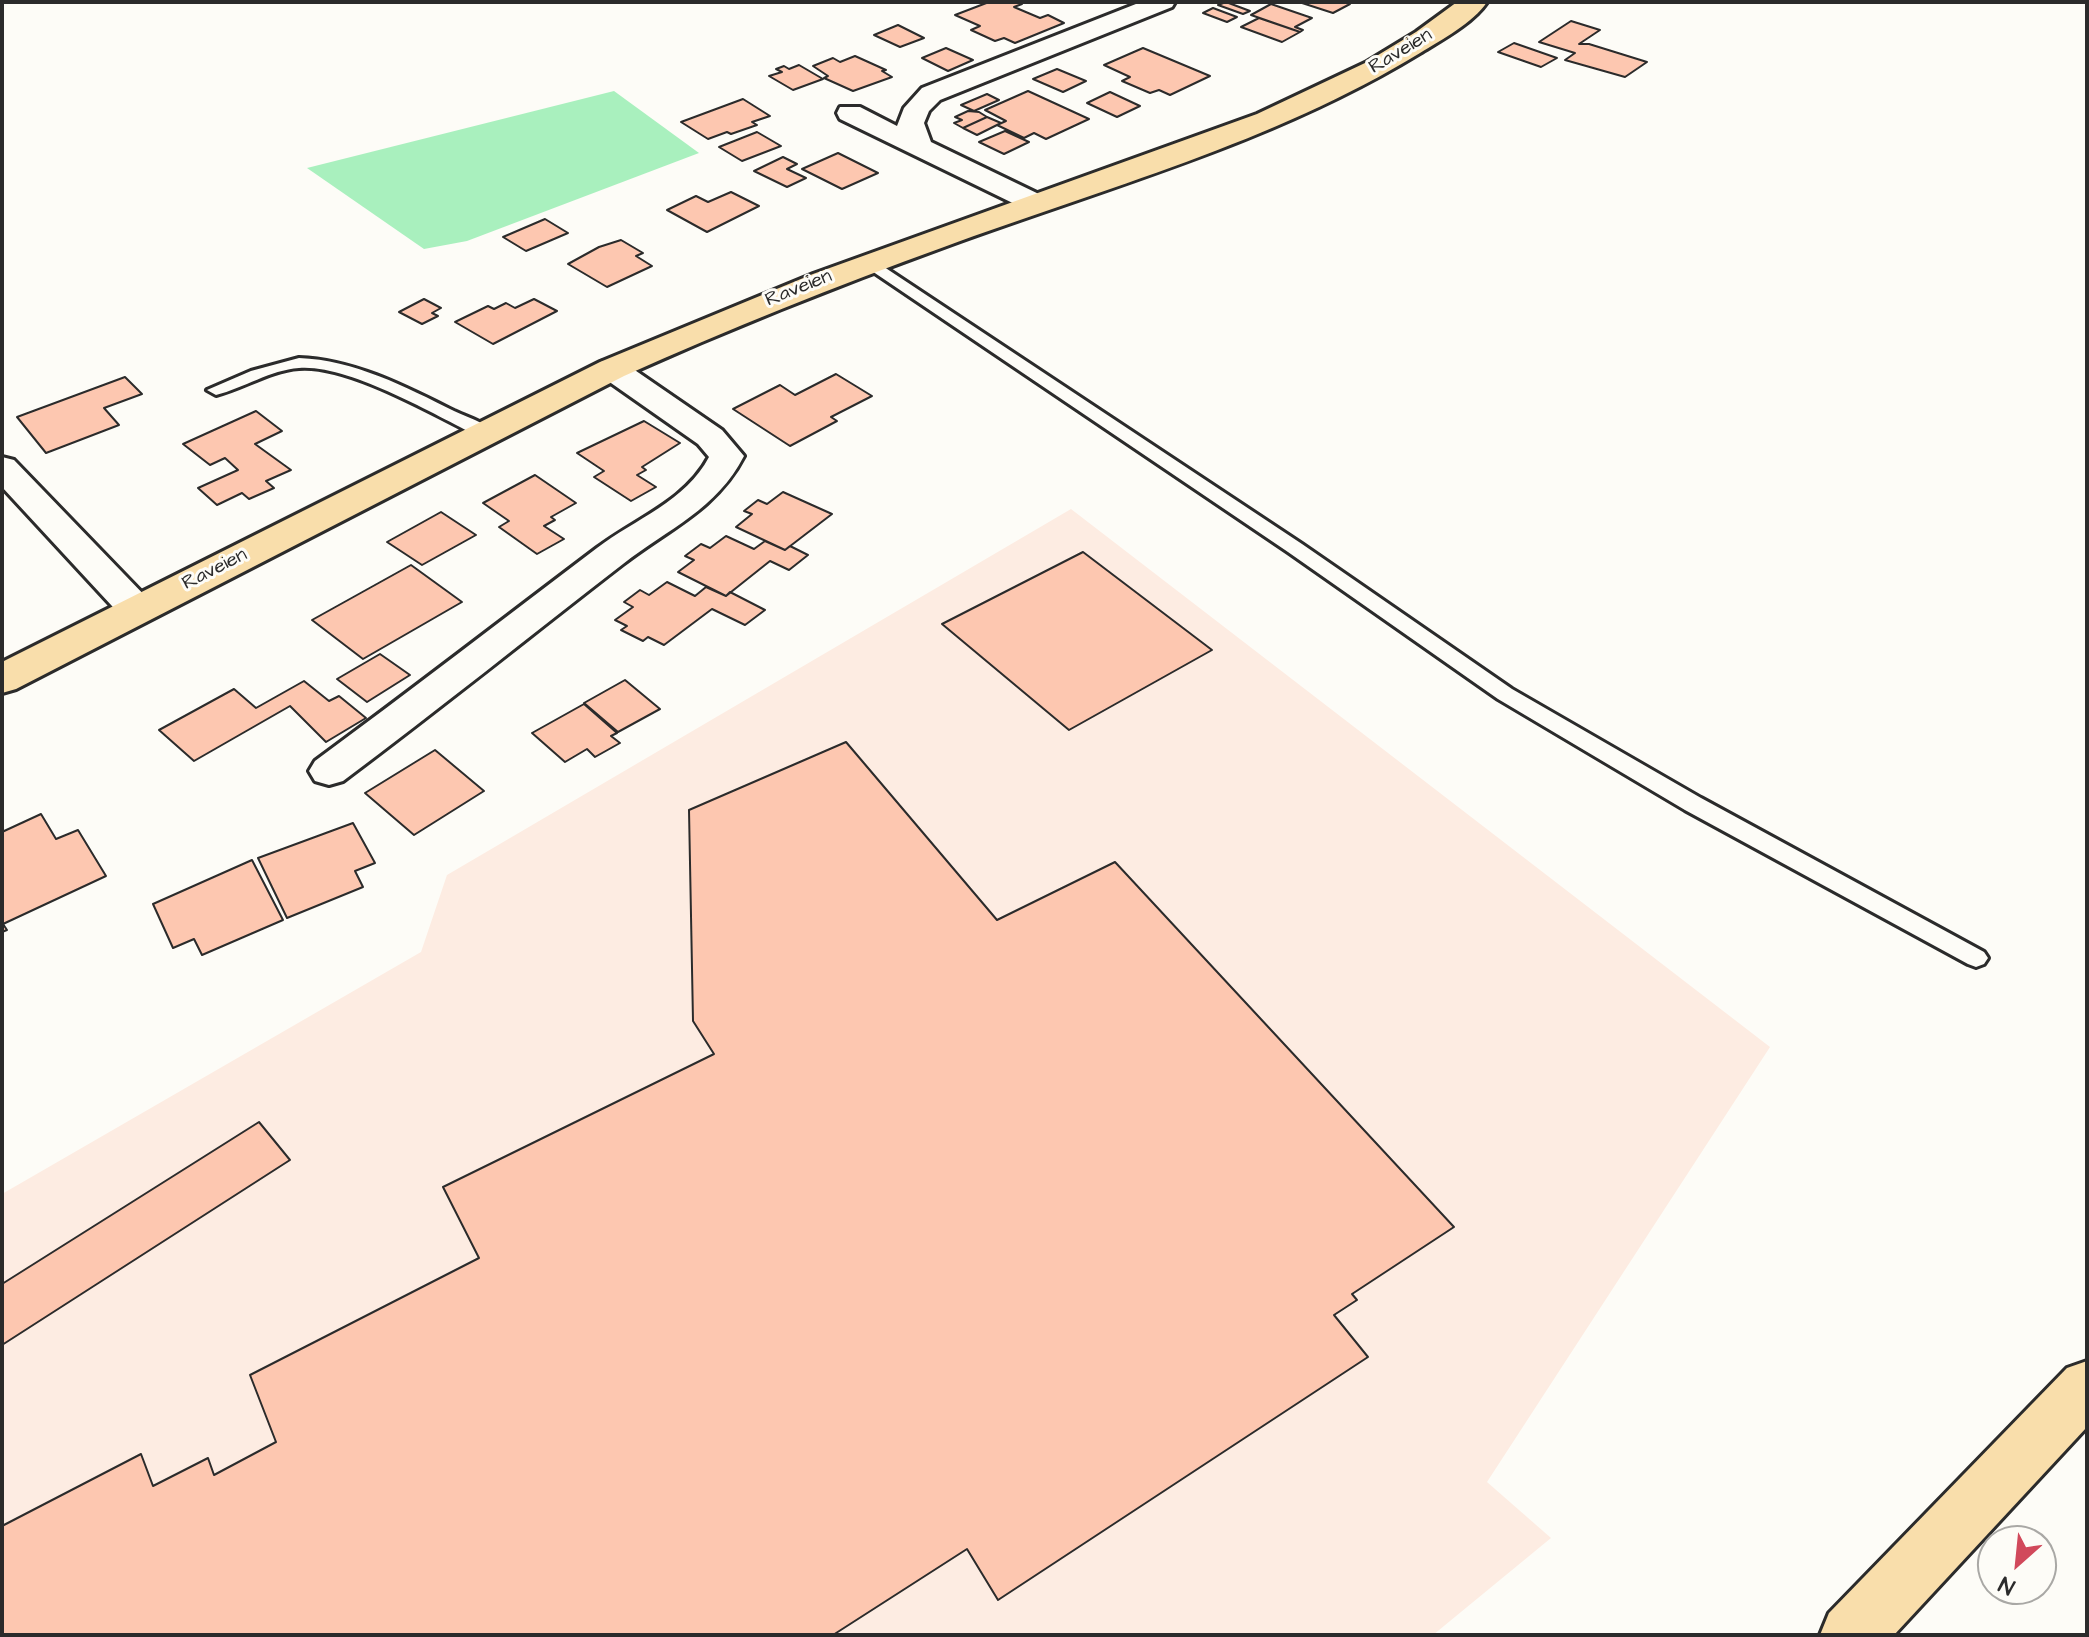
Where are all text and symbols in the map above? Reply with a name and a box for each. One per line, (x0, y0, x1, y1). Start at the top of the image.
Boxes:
street label: Raveien (1365, 24, 1437, 80)
street label: Raveien (762, 265, 836, 313)
street label: Raveien (179, 544, 251, 596)
north arrow (1977, 1525, 2057, 1605)
text: N (1994, 1568, 2020, 1602)

